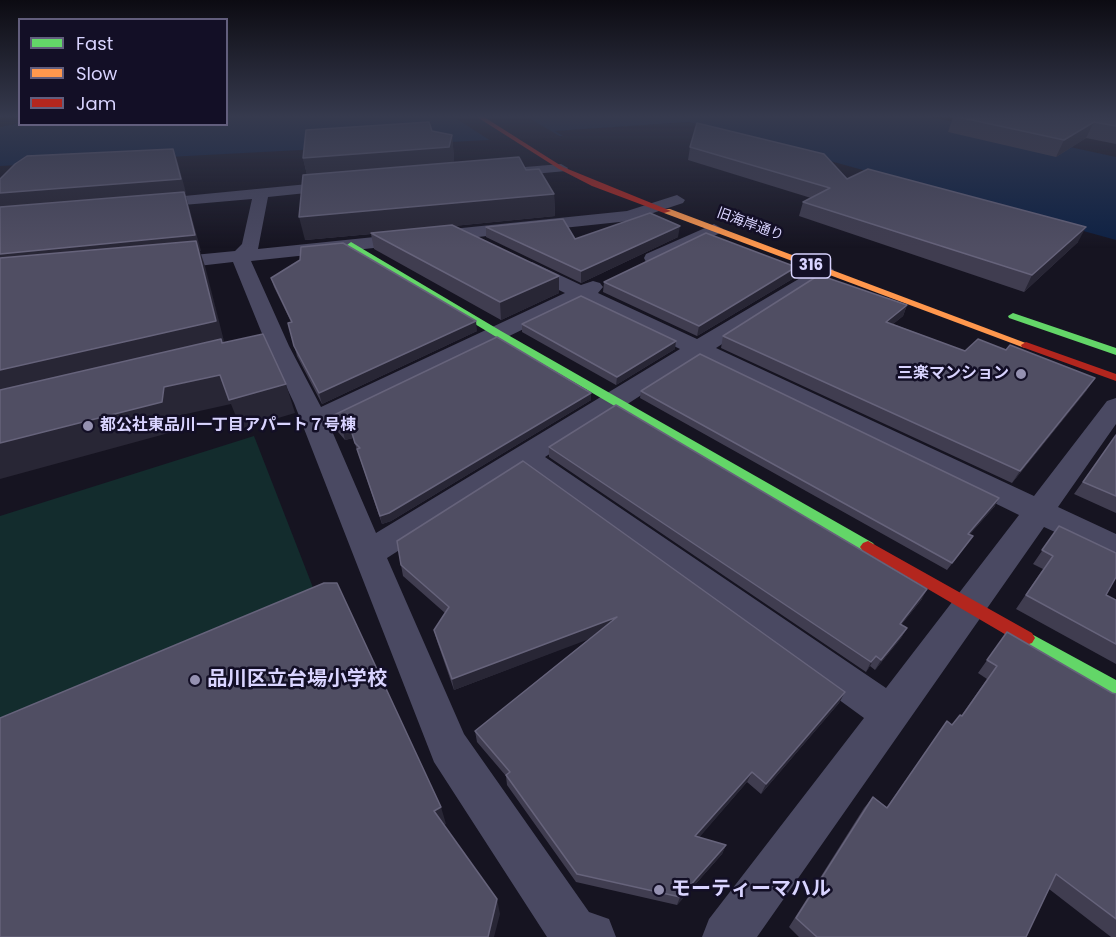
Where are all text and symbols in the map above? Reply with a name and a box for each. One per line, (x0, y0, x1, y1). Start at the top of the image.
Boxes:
legend (18, 18, 228, 126)
text: Fast (76, 31, 113, 56)
text: Slow (76, 61, 117, 86)
text: Jam (76, 91, 116, 116)
street label: 旧海岸通り (714, 205, 786, 245)
road number: 316 (792, 254, 830, 278)
place label: 三楽マンション (897, 364, 1009, 384)
marker: 三楽マンション (1014, 367, 1028, 381)
place label: 都公社東品川一丁目アパート７号棟 (100, 416, 356, 436)
marker: 都公社東品川一丁目アパート７号棟 (81, 419, 95, 433)
place label: 品川区立台場小学校 (207, 668, 387, 692)
marker: 品川区立台場小学校 (188, 673, 202, 687)
place label: モーティーマハル (671, 878, 831, 902)
marker: モーティーマハル (652, 883, 666, 897)

